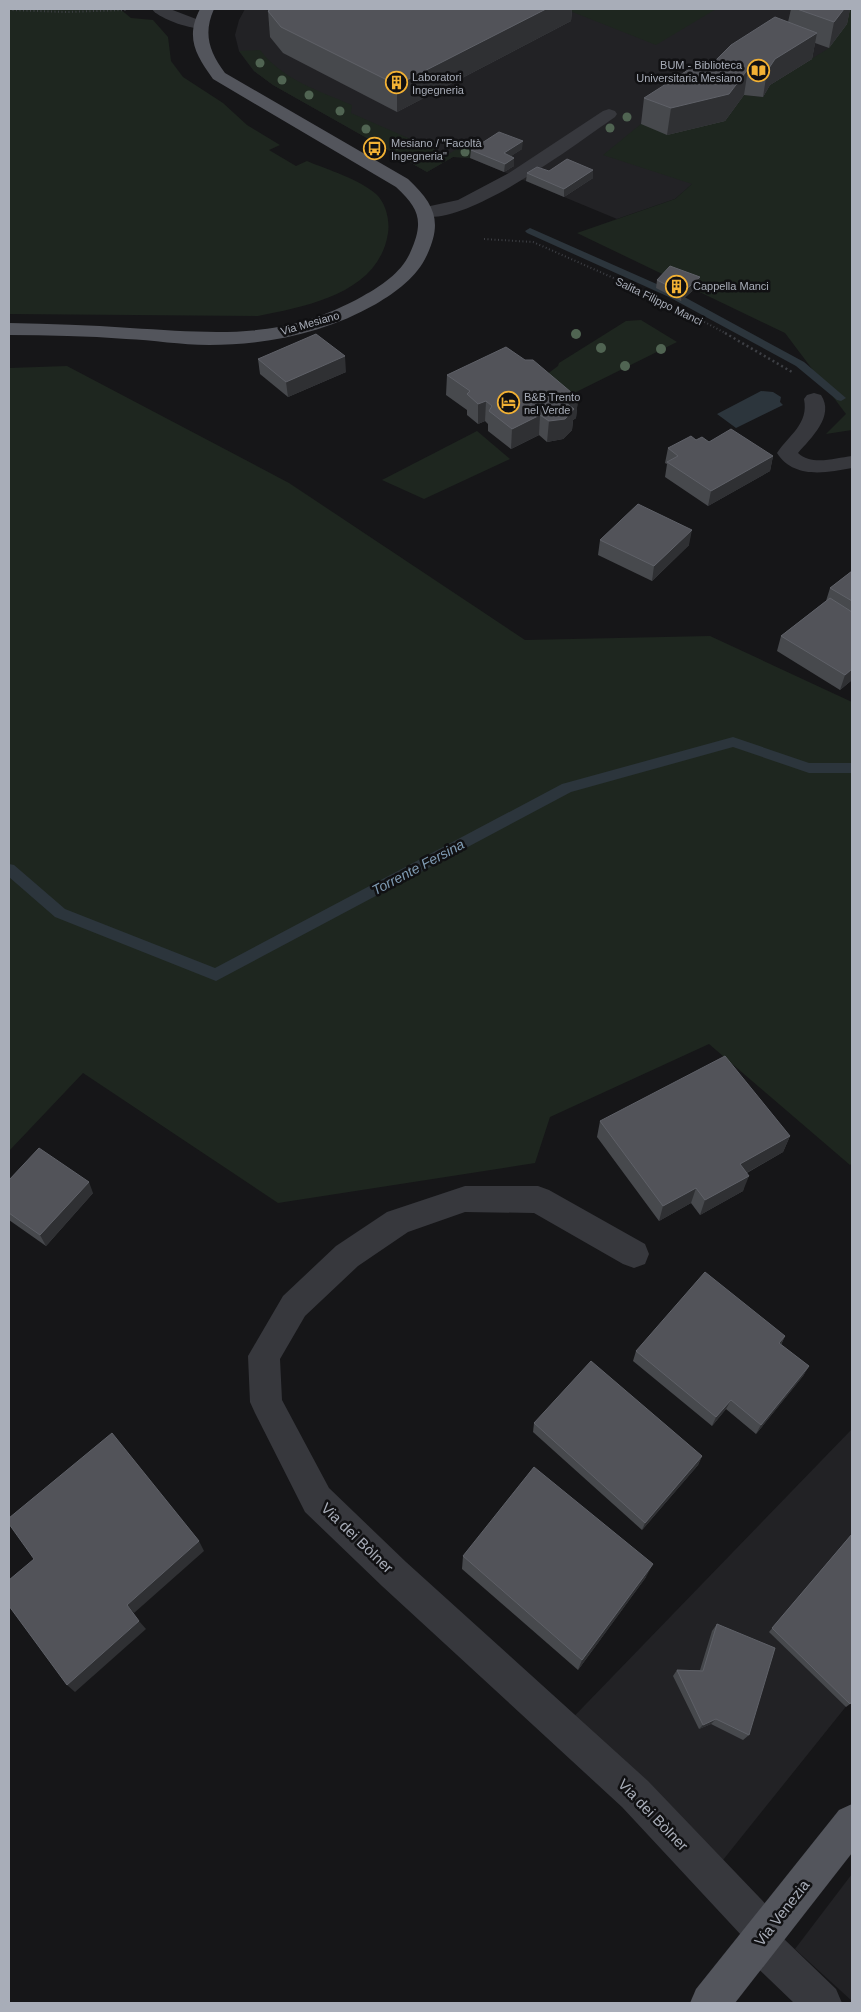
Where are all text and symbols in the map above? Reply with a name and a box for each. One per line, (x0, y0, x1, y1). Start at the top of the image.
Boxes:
place label: BUM - Biblioteca Universitaria Mesiano (636, 59, 743, 84)
library icon: BUM - Biblioteca Universitaria Mesiano (746, 59, 770, 83)
building icon: Laboratori Ingegneria (384, 71, 408, 95)
place label: Laboratori Ingegneria (412, 71, 465, 96)
bus stop icon: Mesiano / "Facoltà Ingegneria" (363, 137, 387, 161)
place label: Mesiano / "Facoltà Ingegneria" (391, 137, 483, 162)
building icon: Cappella Manci (665, 274, 689, 298)
street label: Salita Filippo Manci (614, 275, 704, 327)
place label: Cappella Manci (693, 280, 769, 292)
street label: Via Mesiano (279, 309, 341, 337)
hotel icon: B&B Trento nel Verde (496, 391, 520, 415)
place label: B&B Trento nel Verde (524, 391, 580, 416)
water label: Torrente Fersina (369, 836, 467, 898)
street label: Via dei Bòlner (318, 1499, 397, 1576)
street label: Via dei Bòlner (615, 1775, 692, 1854)
street label: Via Venezia (751, 1876, 813, 1949)

